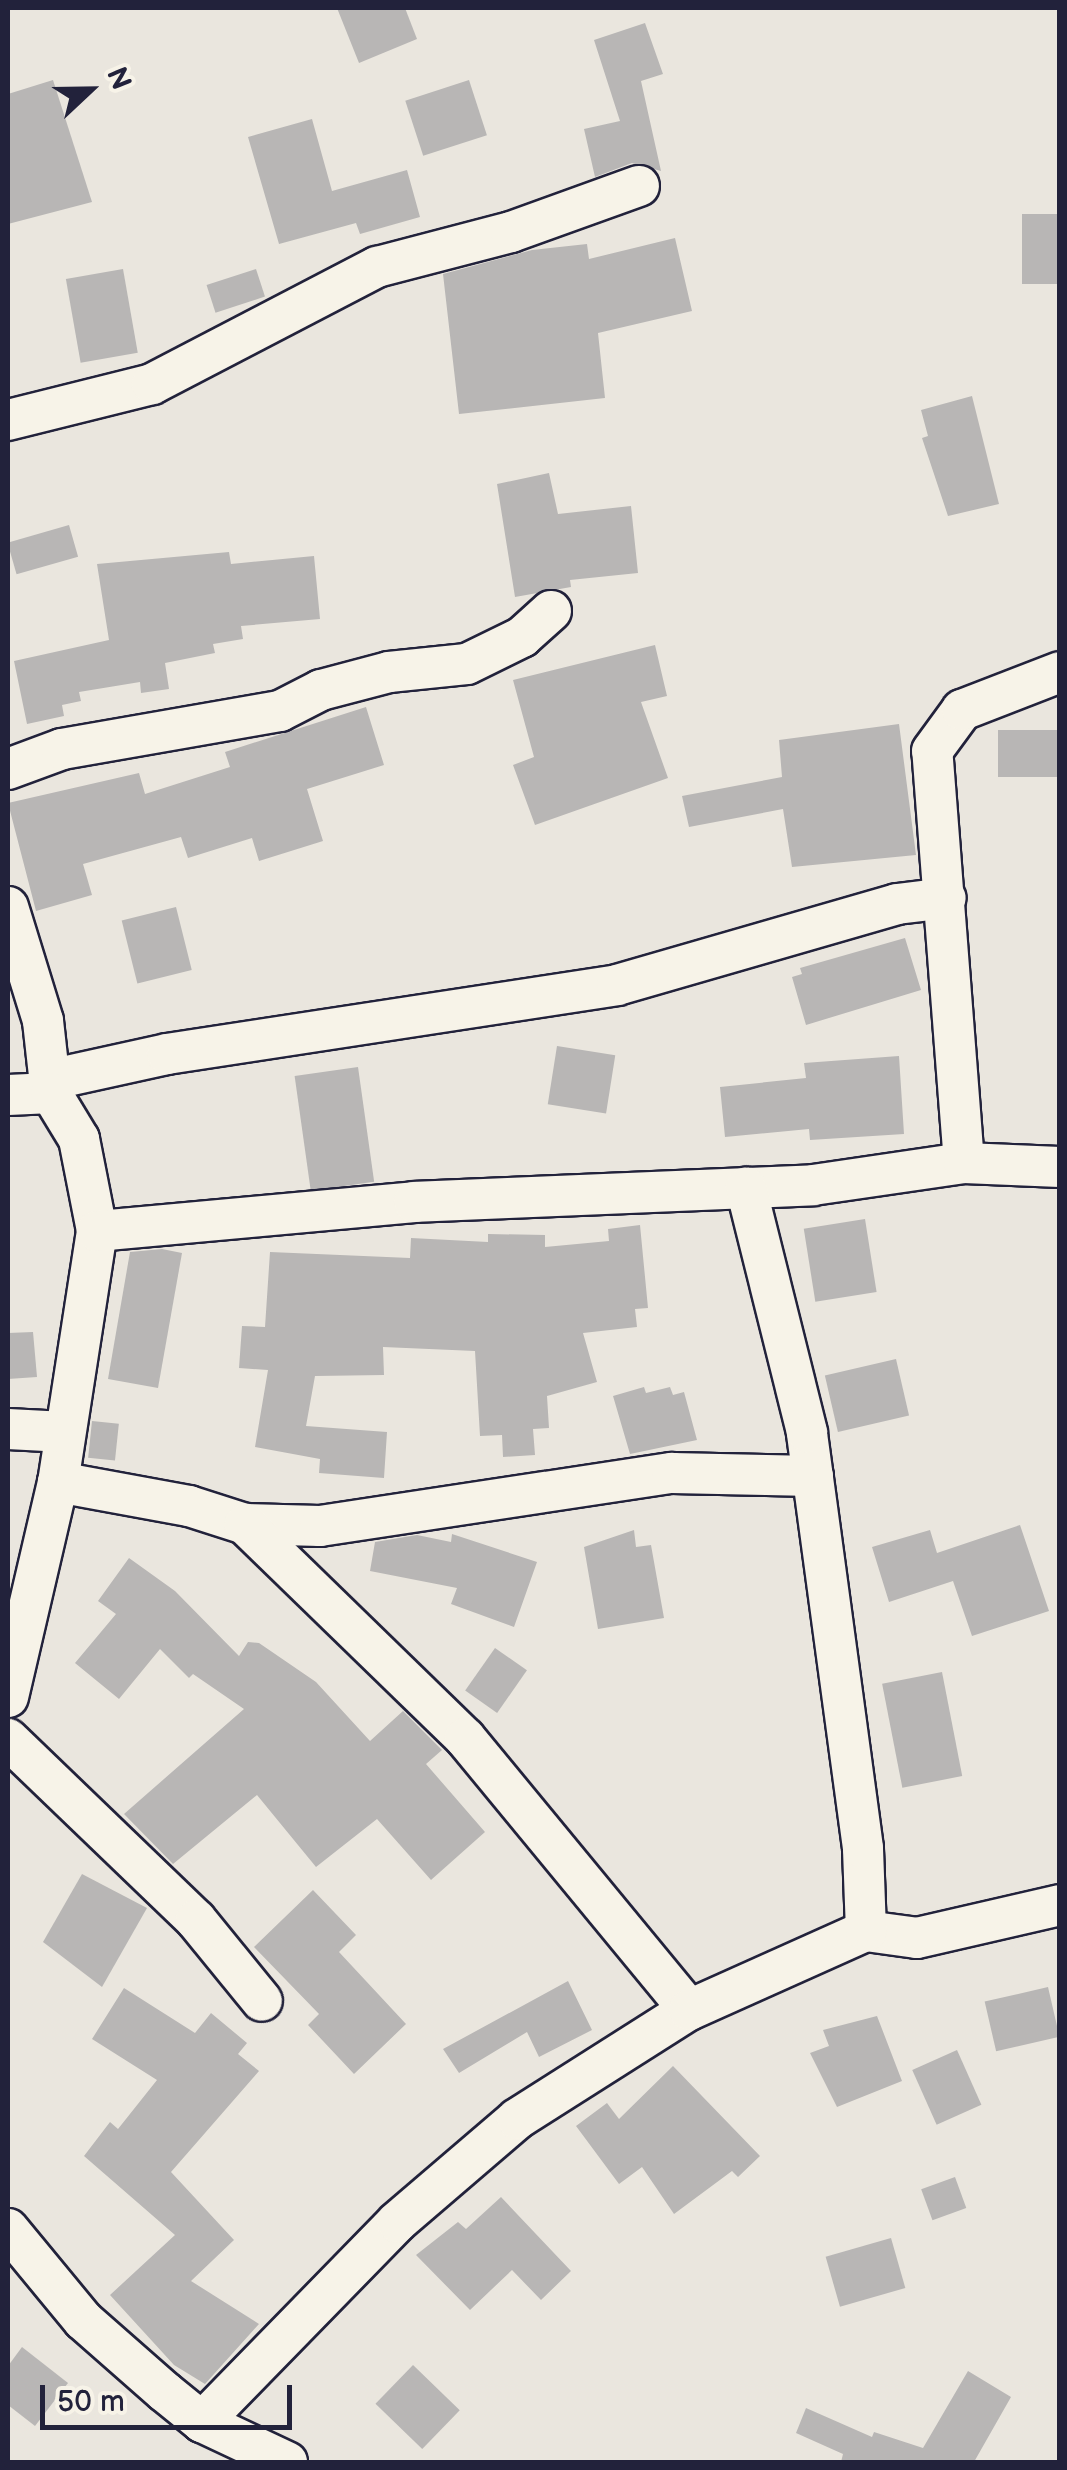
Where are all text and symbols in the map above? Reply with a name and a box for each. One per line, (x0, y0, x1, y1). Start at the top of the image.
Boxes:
north arrow (40, 40, 140, 140)
text: N (99, 63, 138, 95)
scale bar (45, 2365, 298, 2427)
text: 50 m (57, 2384, 125, 2420)

